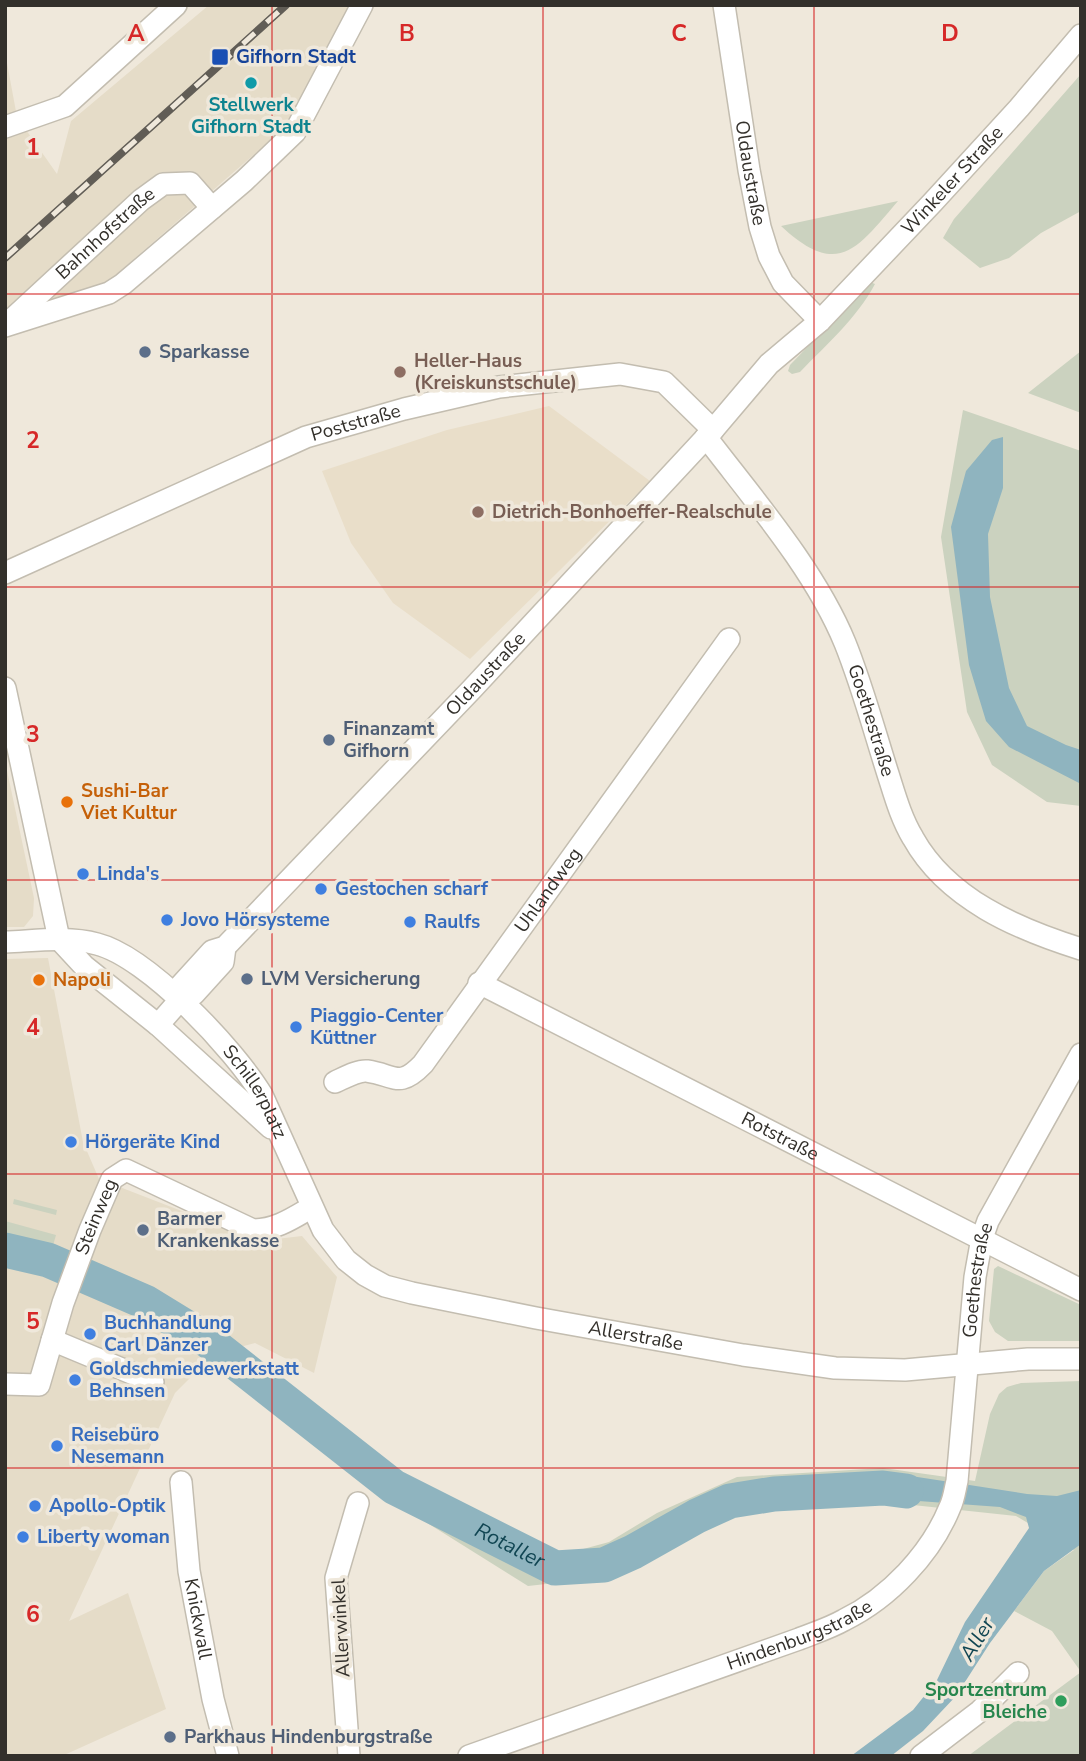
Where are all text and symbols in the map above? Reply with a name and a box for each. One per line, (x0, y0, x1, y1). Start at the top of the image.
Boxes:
text: A (127, 18, 145, 49)
text: B (399, 18, 415, 49)
text: C (671, 18, 687, 49)
text: D (941, 18, 959, 49)
place label: Gifhorn Stadt (236, 44, 356, 70)
marker: Gifhorn Stadt (210, 47, 230, 67)
marker: Stellwerk Gifhorn Stadt (243, 75, 259, 91)
place label: Stellwerk Gifhorn Stadt (191, 92, 312, 140)
street label: Oldaustraße (729, 119, 772, 228)
street label: Winkeler Straße (895, 120, 1009, 241)
text: 1 (26, 132, 40, 163)
street label: Bahnhofstraße (50, 181, 160, 286)
place label: Sparkasse (159, 339, 250, 365)
marker: Sparkasse (137, 344, 153, 360)
place label: Heller-Haus (Kreiskunstschule) (414, 348, 577, 396)
marker: Heller-Haus (Kreiskunstschule) (392, 364, 408, 380)
street label: Poststraße (308, 398, 404, 448)
text: 2 (26, 425, 40, 456)
place label: Dietrich-Bonhoeffer-Realschule (492, 499, 772, 525)
marker: Dietrich-Bonhoeffer-Realschule (470, 504, 486, 520)
street label: Oldaustraße (440, 626, 531, 722)
street label: Goethestraße (841, 661, 901, 780)
place label: Finanzamt Gifhorn (343, 716, 435, 764)
text: 3 (26, 719, 40, 750)
marker: Finanzamt Gifhorn (321, 732, 337, 748)
place label: Sushi-Bar Viet Kultur (80, 778, 178, 826)
marker: Sushi-Bar Viet Kultur (59, 794, 75, 810)
street label: Uhlandweg (509, 842, 588, 938)
place label: Linda's (97, 861, 159, 887)
marker: Linda's (75, 866, 91, 882)
place label: Gestochen scharf (335, 876, 489, 902)
marker: Gestochen scharf (313, 881, 329, 897)
place label: Jovo Hörsysteme (180, 907, 330, 933)
place label: Raulfs (424, 909, 480, 935)
marker: Jovo Hörsysteme (159, 912, 175, 928)
marker: Raulfs (402, 914, 418, 930)
place label: LVM Versicherung (261, 966, 420, 992)
place label: Napoli (53, 967, 111, 993)
marker: LVM Versicherung (239, 971, 255, 987)
marker: Napoli (31, 972, 47, 988)
place label: Piaggio-Center Küttner (310, 1003, 444, 1051)
text: 4 (26, 1012, 40, 1043)
marker: Piaggio-Center Küttner (288, 1019, 304, 1035)
street label: Schillerplatz (217, 1039, 293, 1143)
street label: Rotstraße (737, 1106, 823, 1167)
place label: Hörgeräte Kind (85, 1129, 220, 1155)
marker: Hörgeräte Kind (63, 1134, 79, 1150)
street label: Steinweg (69, 1174, 124, 1258)
place label: Barmer Krankenkasse (157, 1206, 279, 1254)
street label: Goethestraße (957, 1219, 999, 1339)
marker: Barmer Krankenkasse (135, 1222, 151, 1238)
text: 5 (26, 1306, 40, 1337)
place label: Buchhandlung Carl Dänzer (104, 1310, 232, 1358)
street label: Allerstraße (586, 1315, 685, 1357)
marker: Buchhandlung Carl Dänzer (82, 1326, 98, 1342)
place label: Goldschmiedewerkstatt Behnsen (89, 1356, 299, 1404)
marker: Goldschmiedewerkstatt Behnsen (67, 1372, 83, 1388)
place label: Reisebüro Nesemann (71, 1422, 164, 1470)
marker: Reisebüro Nesemann (49, 1438, 65, 1454)
place label: Apollo-Optik (49, 1493, 166, 1519)
marker: Apollo-Optik (27, 1498, 43, 1514)
water label: Rotaller (470, 1516, 550, 1575)
place label: Liberty woman (37, 1524, 170, 1550)
marker: Liberty woman (15, 1529, 31, 1545)
street label: Knickwall (178, 1576, 218, 1662)
street label: Allerwinkel (325, 1578, 357, 1678)
street label: Hindenburgstraße (723, 1594, 878, 1677)
text: 6 (26, 1599, 40, 1630)
water label: Aller (953, 1612, 1001, 1667)
place label: Sportzentrum Bleiche (925, 1677, 1047, 1725)
marker: Sportzentrum Bleiche (1053, 1693, 1069, 1709)
place label: Parkhaus Hindenburgstraße (184, 1724, 432, 1750)
marker: Parkhaus Hindenburgstraße (162, 1729, 178, 1745)

